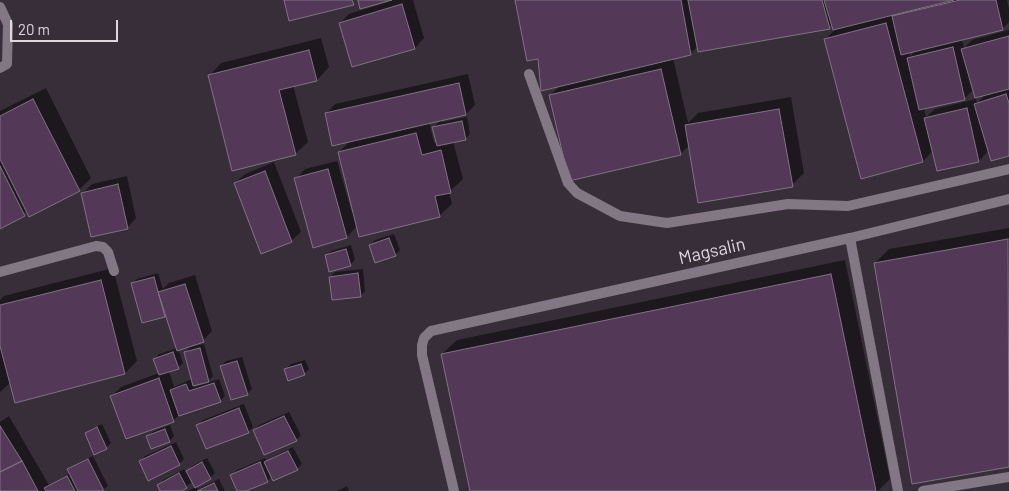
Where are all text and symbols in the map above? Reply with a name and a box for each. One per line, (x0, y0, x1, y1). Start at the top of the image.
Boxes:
scale bar (12, 10, 120, 42)
text: 20 m (18, 20, 50, 38)
street label: Magsalin (677, 233, 747, 269)

